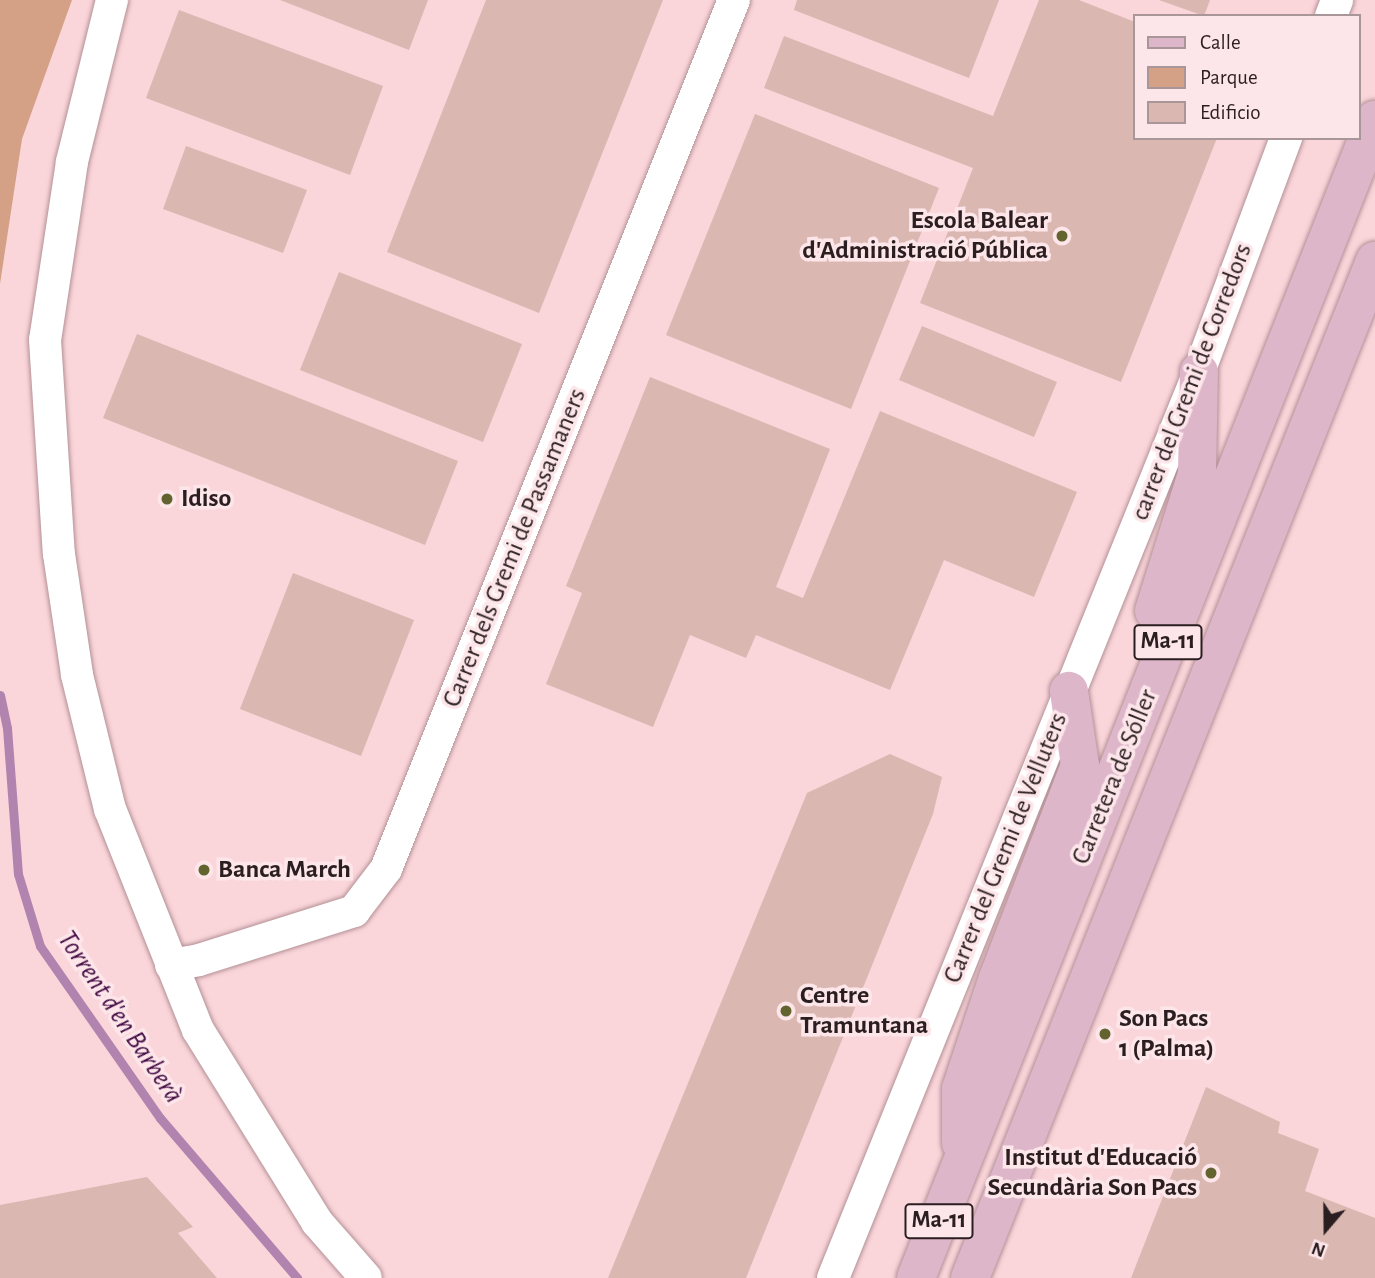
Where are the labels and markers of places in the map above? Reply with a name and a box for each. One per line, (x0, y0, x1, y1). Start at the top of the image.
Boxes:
place label: Escola Balear d'Administració Pública (802, 205, 1048, 266)
marker: Escola Balear d'Administració Pública (1054, 228, 1070, 244)
place label: Idiso (181, 483, 231, 515)
marker: Idiso (159, 491, 175, 507)
place label: Banca March (218, 854, 351, 886)
marker: Banca March (196, 862, 212, 878)
place label: Centre Tramuntana (800, 980, 928, 1042)
marker: Centre Tramuntana (778, 1003, 794, 1019)
place label: Son Pacs 1 (Palma) (1119, 1003, 1214, 1064)
marker: Son Pacs 1 (Palma) (1097, 1026, 1113, 1042)
place label: Institut d'Educació Secundària Son Pacs (988, 1142, 1197, 1204)
marker: Institut d'Educació Secundària Son Pacs (1203, 1165, 1219, 1181)

